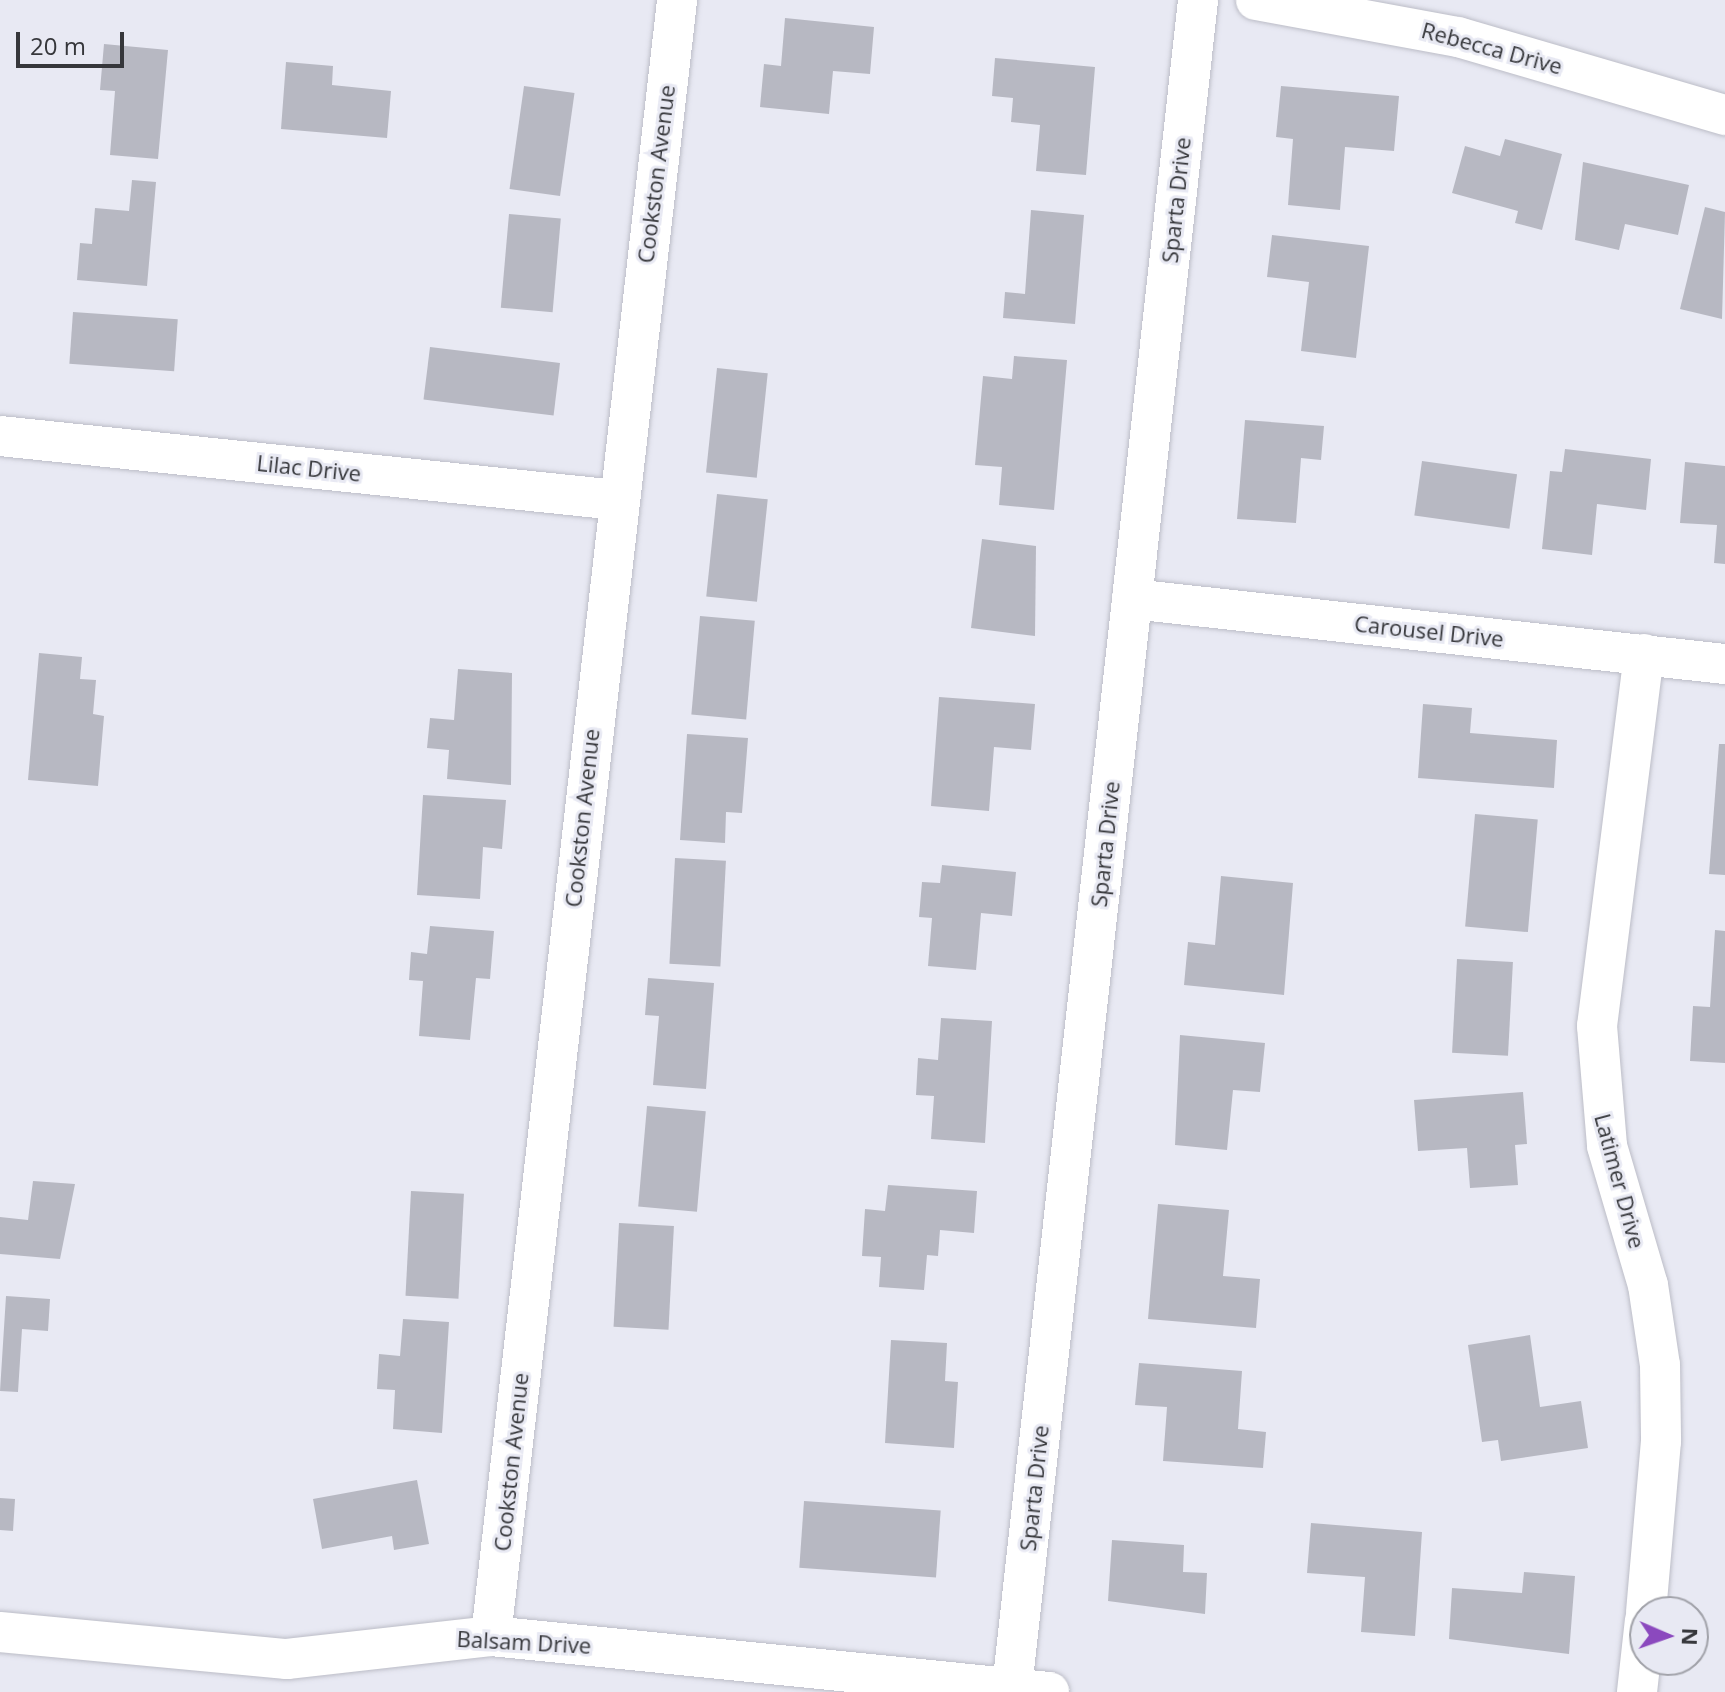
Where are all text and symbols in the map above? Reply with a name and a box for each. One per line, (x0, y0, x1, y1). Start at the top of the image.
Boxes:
scale bar (20, 16, 128, 66)
street label: Rebecca Drive (1419, 17, 1565, 79)
text: 20 m (30, 29, 86, 62)
street label: Cookston Avenue (632, 83, 680, 265)
street label: Sparta Drive (1156, 136, 1196, 264)
street label: Lilac Drive (255, 449, 363, 487)
street label: Carousel Drive (1353, 610, 1505, 652)
street label: Cookston Avenue (560, 727, 604, 909)
street label: Sparta Drive (1085, 780, 1125, 908)
street label: Latimer Drive (1589, 1111, 1651, 1251)
street label: Cookston Avenue (489, 1371, 533, 1553)
street label: Sparta Drive (1014, 1424, 1054, 1552)
north arrow (1629, 1596, 1709, 1676)
street label: Balsam Drive (456, 1625, 592, 1659)
text: N (1676, 1627, 1706, 1646)

